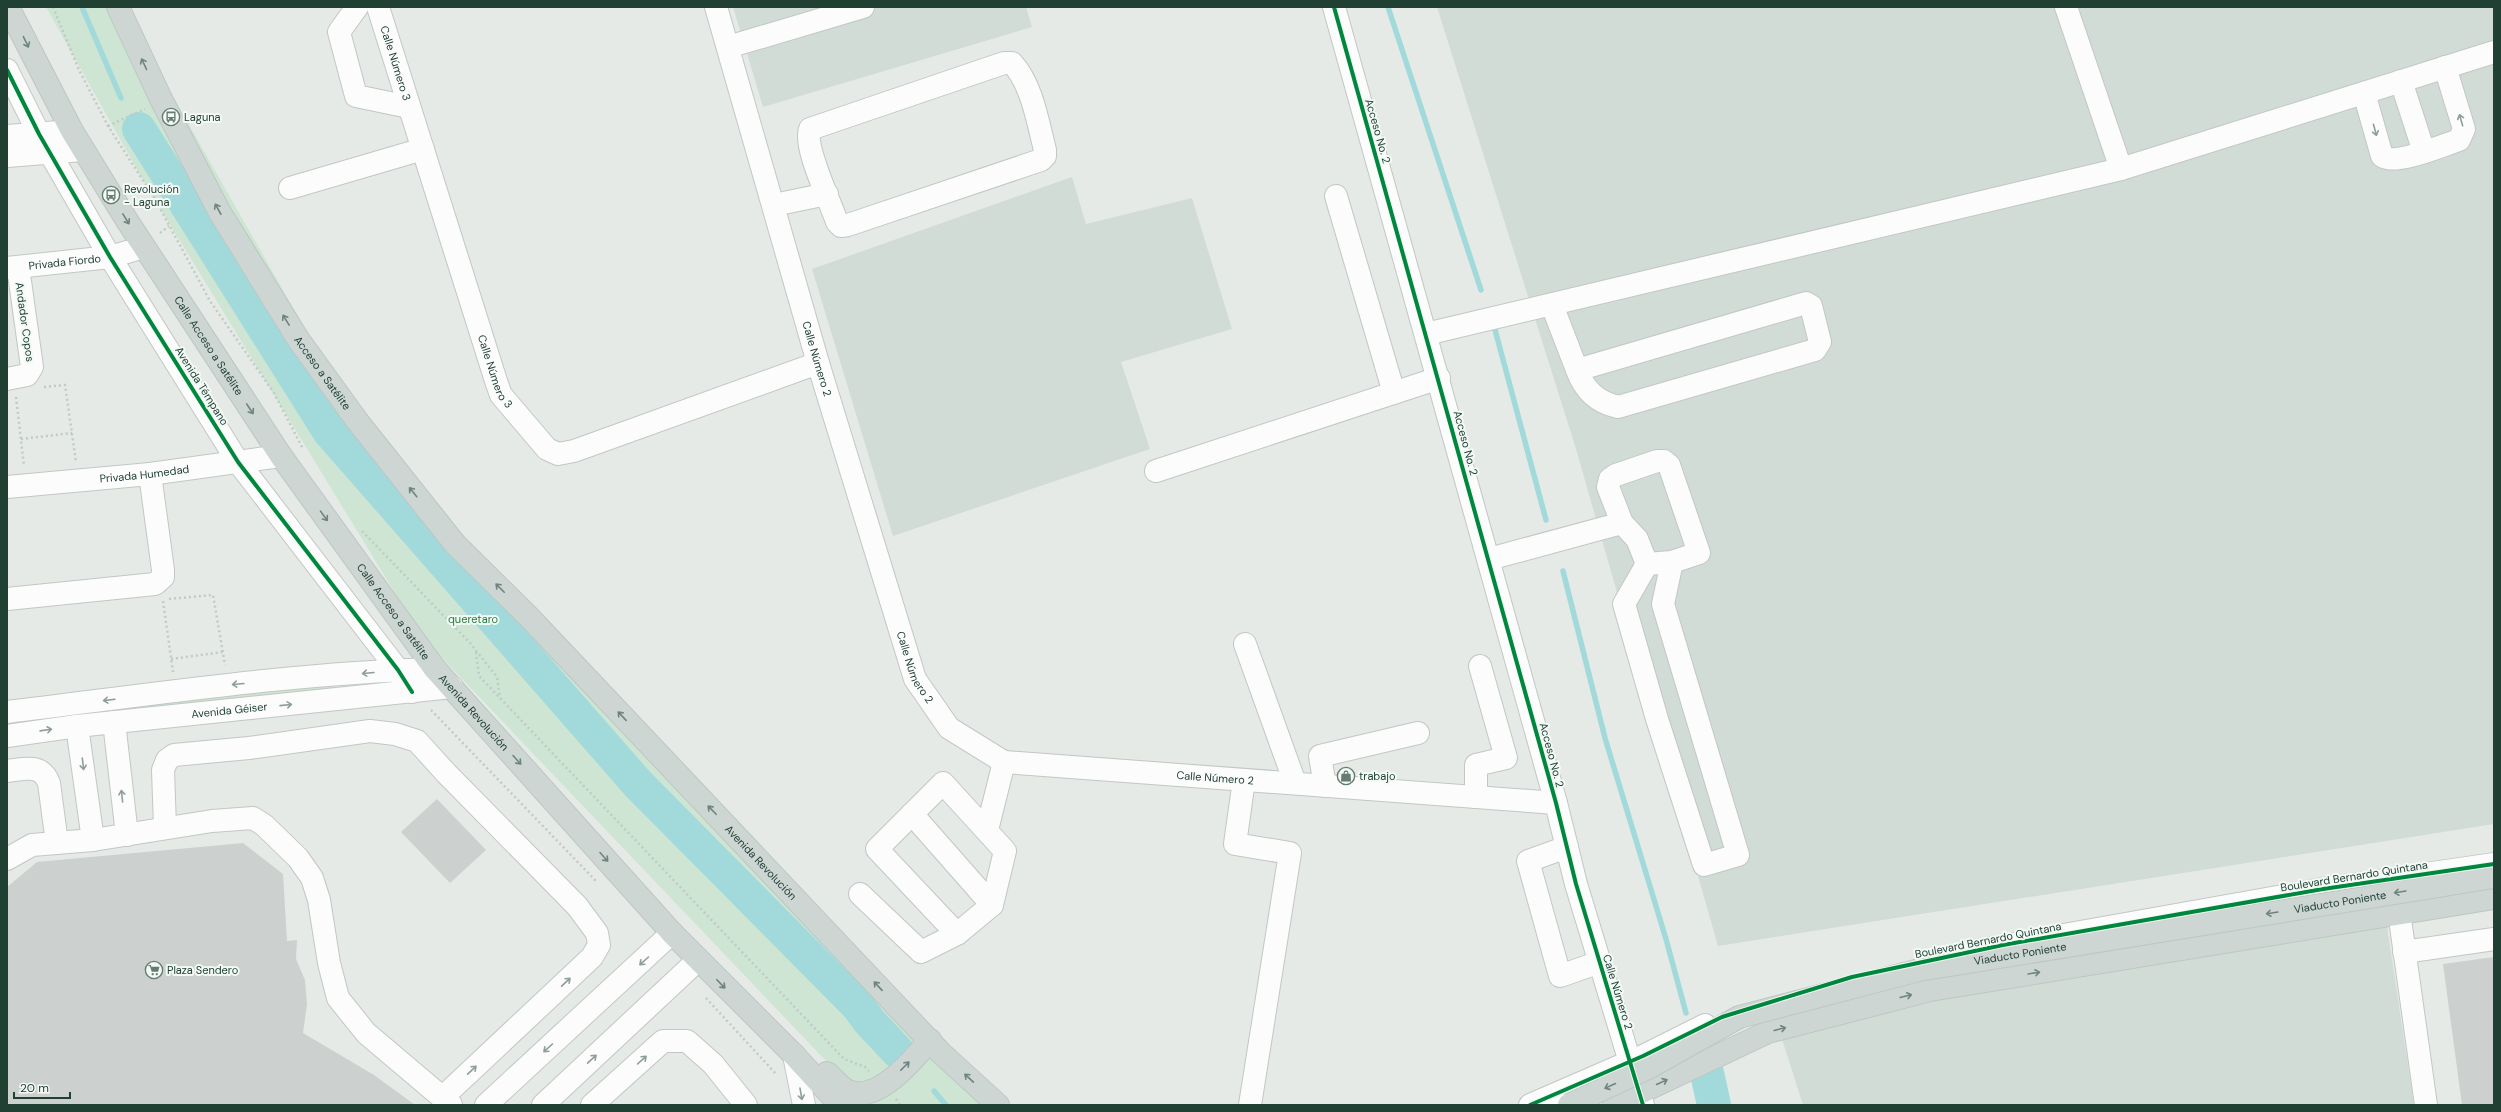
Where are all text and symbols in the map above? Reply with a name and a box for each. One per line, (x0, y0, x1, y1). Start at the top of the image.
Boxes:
street label: Calle Número 3 (377, 24, 414, 102)
one-way arrow (23, 35, 31, 47)
one-way arrow (140, 58, 147, 70)
street label: Acceso No. 2 (1362, 97, 1394, 165)
bus stop icon: Laguna (161, 107, 181, 127)
place label: Laguna (184, 110, 221, 124)
one-way arrow (2457, 114, 2464, 127)
one-way arrow (2372, 123, 2379, 136)
place label: Revolución - Laguna (124, 182, 179, 209)
bus stop icon: Revolución - Laguna (101, 185, 121, 205)
one-way arrow (213, 203, 221, 215)
one-way arrow (122, 213, 130, 225)
street label: Privada Fiordo (28, 251, 102, 273)
street label: Andador Copos (12, 281, 38, 363)
street label: Calle Acceso a Satélite (171, 293, 246, 398)
one-way arrow (281, 314, 289, 326)
street label: Calle Número 2 (799, 320, 835, 398)
street label: Acceso a Satélite (291, 333, 354, 413)
street label: Calle Número 3 (475, 333, 516, 411)
street label: Avenida Témpano (172, 344, 232, 428)
one-way arrow (246, 404, 255, 415)
street label: Acceso No. 2 (1451, 409, 1481, 477)
street label: Privada Humedad (99, 462, 190, 486)
one-way arrow (409, 486, 418, 497)
one-way arrow (320, 511, 328, 522)
street label: Calle Acceso a Satélite (354, 561, 433, 663)
one-way arrow (495, 583, 505, 593)
park label: queretaro (448, 612, 498, 626)
street label: Calle Número 2 (894, 629, 937, 706)
one-way arrow (362, 669, 375, 677)
street label: Avenida Revolución (436, 671, 512, 754)
one-way arrow (232, 681, 245, 688)
one-way arrow (103, 696, 116, 704)
street label: Avenida Géiser (191, 699, 268, 721)
one-way arrow (279, 702, 292, 709)
one-way arrow (617, 711, 627, 721)
street label: Acceso No. 2 (1537, 721, 1567, 789)
one-way arrow (39, 726, 52, 734)
one-way arrow (513, 755, 522, 766)
one-way arrow (79, 757, 87, 770)
shop icon: trabajo (1336, 766, 1356, 786)
street label: Calle Número 2 (1176, 768, 1254, 788)
place label: trabajo (1359, 769, 1395, 783)
one-way arrow (119, 790, 126, 803)
one-way arrow (707, 805, 716, 815)
street label: Avenida Revolución (722, 822, 800, 903)
one-way arrow (599, 852, 608, 862)
street label: Boulevard Bernardo Quintana (2279, 857, 2429, 895)
street label: Viaducto Poniente (2293, 888, 2387, 916)
one-way arrow (2394, 888, 2407, 896)
one-way arrow (2266, 909, 2279, 917)
street label: Boulevard Bernardo Quintana (1914, 919, 2062, 961)
street label: Viaducto Poniente (1973, 939, 2067, 968)
street label: Calle Número 2 (1600, 953, 1636, 1031)
one-way arrow (639, 956, 649, 965)
supermarket icon: Plaza Sendero (144, 960, 164, 980)
place label: Plaza Sendero (167, 963, 238, 977)
one-way arrow (2027, 969, 2040, 977)
one-way arrow (561, 977, 572, 986)
one-way arrow (716, 979, 726, 989)
one-way arrow (874, 981, 883, 991)
one-way arrow (1899, 992, 1912, 1000)
one-way arrow (1773, 1025, 1786, 1032)
one-way arrow (543, 1044, 553, 1053)
one-way arrow (587, 1055, 597, 1064)
one-way arrow (637, 1056, 647, 1065)
one-way arrow (900, 1061, 910, 1071)
one-way arrow (466, 1066, 477, 1075)
scale bar (14, 1074, 70, 1100)
one-way arrow (964, 1074, 974, 1083)
one-way arrow (1655, 1077, 1667, 1085)
text: 20 m (20, 1080, 49, 1096)
one-way arrow (1604, 1083, 1616, 1090)
one-way arrow (797, 1087, 805, 1100)

